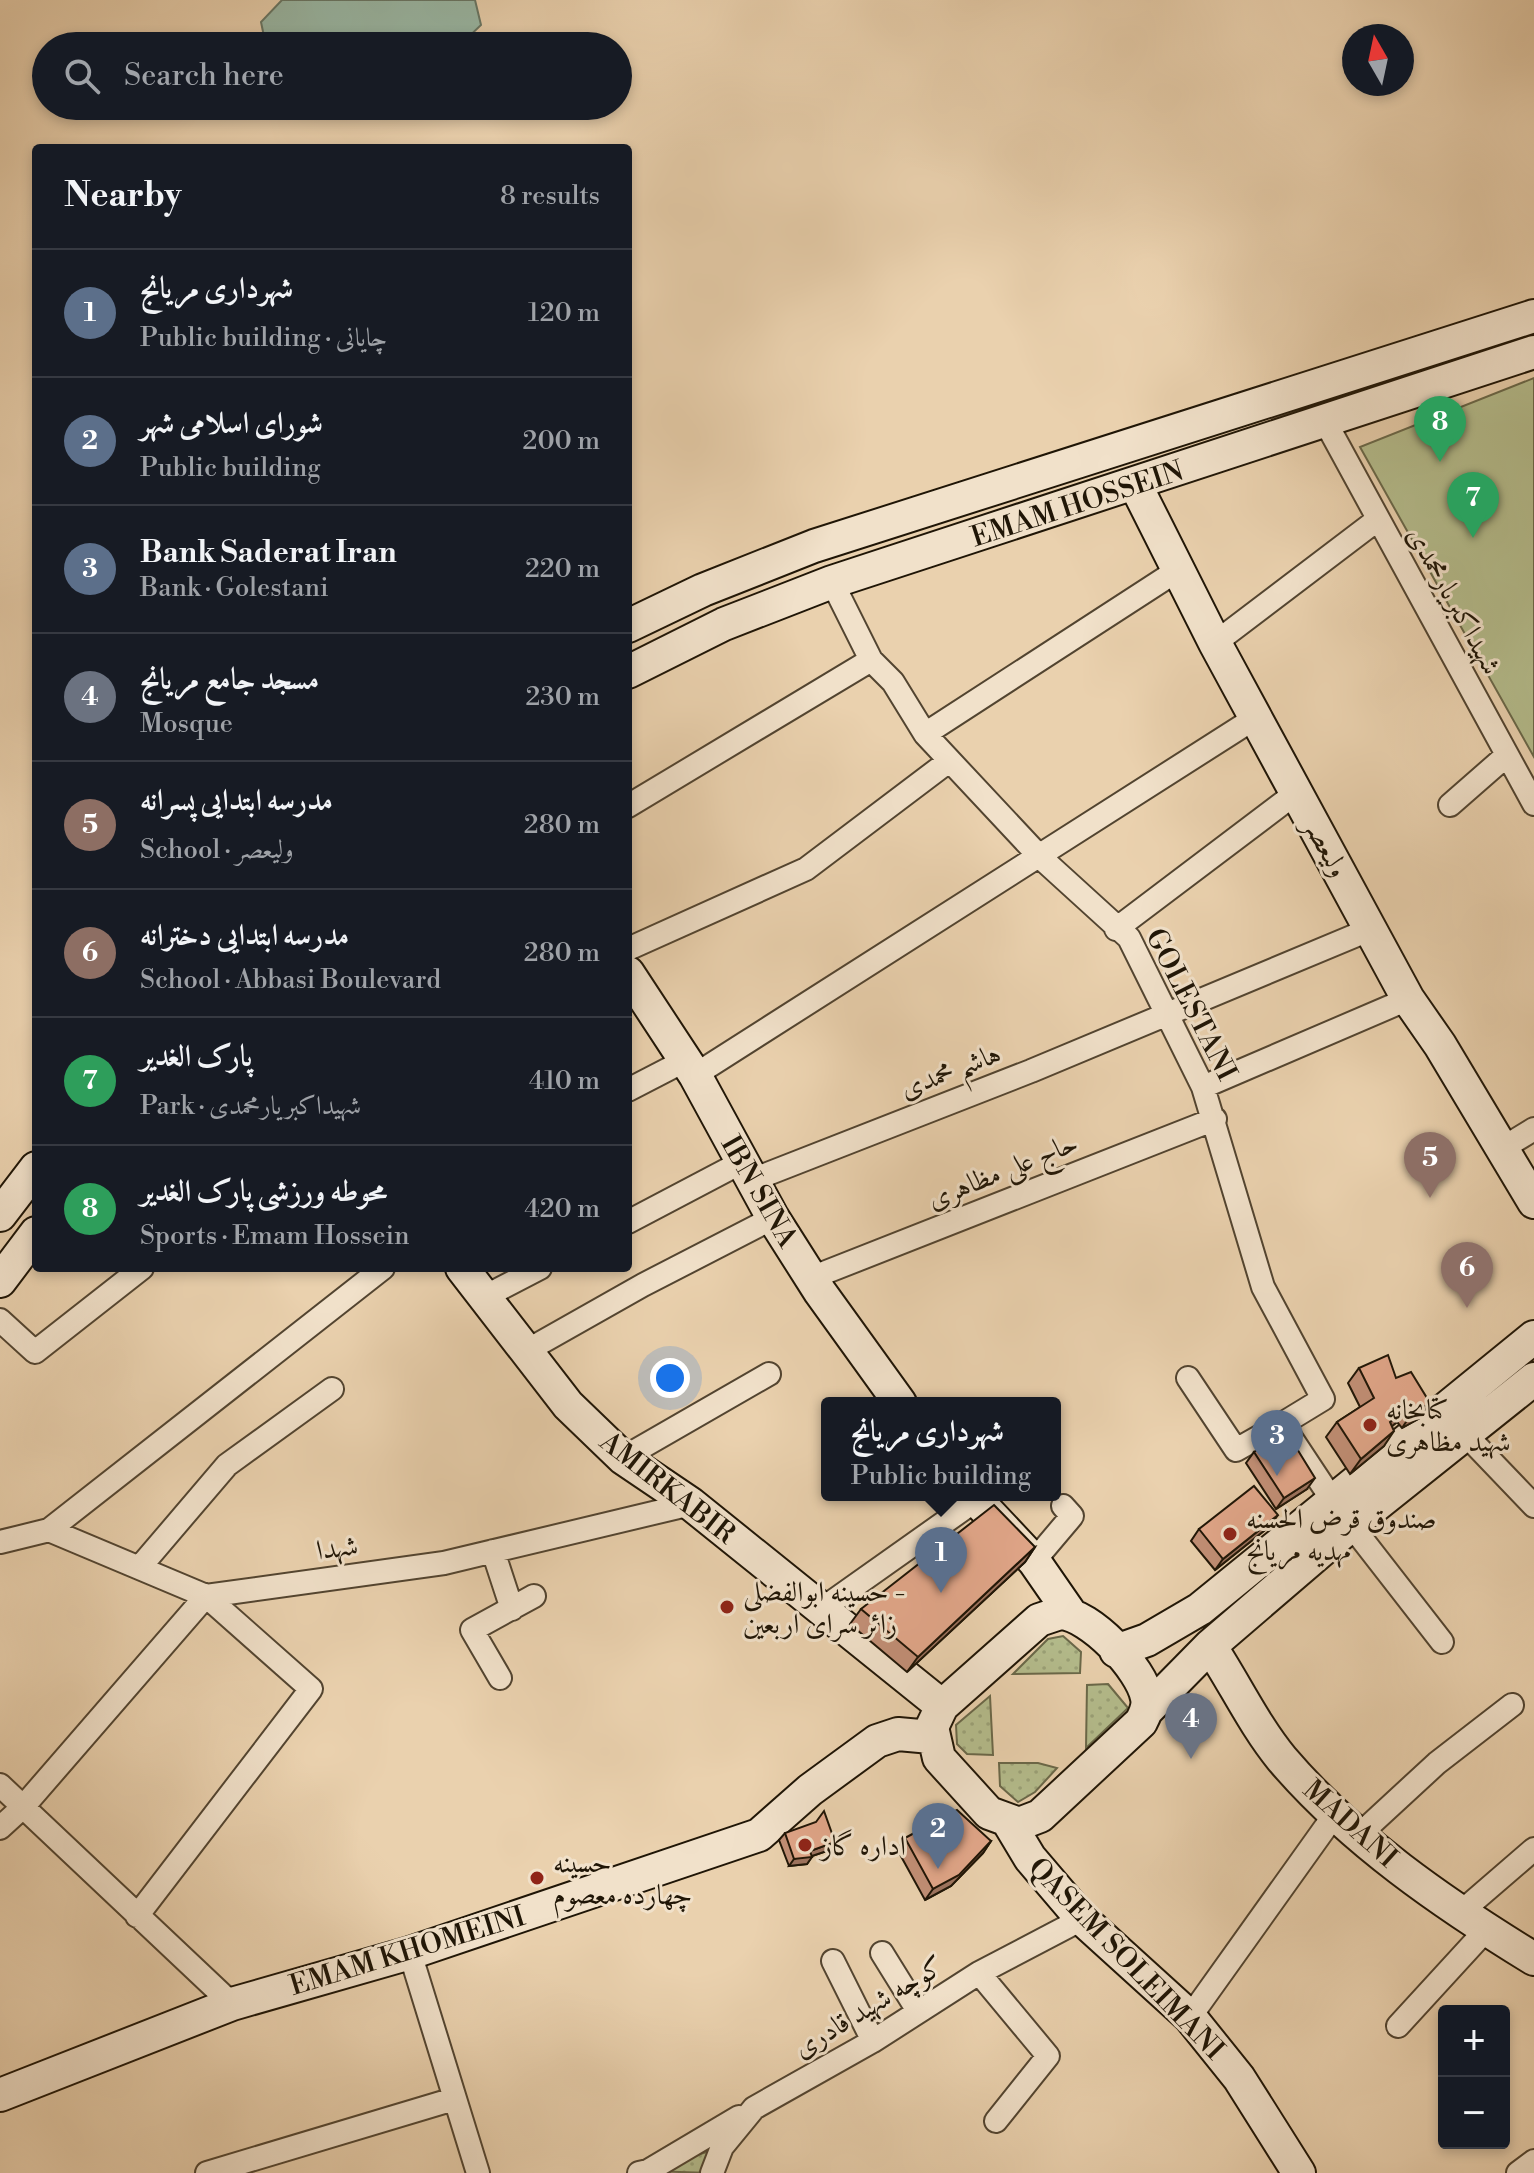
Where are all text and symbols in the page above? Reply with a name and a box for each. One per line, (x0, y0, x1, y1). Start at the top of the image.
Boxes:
north arrow (1342, 24, 1414, 96)
search box (32, 32, 632, 120)
icon: search (60, 54, 104, 98)
text: Search here (124, 57, 284, 95)
text: Nearby (64, 175, 182, 217)
text: 8 results (500, 180, 600, 212)
text: شهرداری مریانج (140, 270, 293, 308)
text: 1 (84, 297, 96, 329)
text: 120 m (528, 297, 600, 329)
text: Public building · چایانی (140, 322, 387, 354)
pin: 8 (1414, 396, 1466, 462)
text: شورای اسلامی شهر (140, 405, 323, 443)
text: 2 (82, 425, 98, 457)
text: 200 m (523, 425, 600, 457)
text: Public building (140, 452, 321, 484)
street label: EMAM HOSSEIN (967, 454, 1188, 555)
pin: 7 (1447, 472, 1499, 538)
street label: شهیداکبریارمحمدی (1399, 521, 1509, 681)
text: Bank Saderat Iran (140, 534, 397, 572)
text: 3 (82, 553, 98, 585)
text: 220 m (525, 553, 600, 585)
text: Bank · Golestani (140, 572, 329, 604)
text: مسجد جامع مریانج (140, 661, 319, 699)
text: 4 (81, 681, 99, 713)
text: 230 m (525, 681, 600, 713)
text: Mosque (140, 708, 233, 740)
text: مدرسه ابتدایی پسرانه (140, 782, 333, 820)
text: 5 (82, 809, 98, 841)
text: 280 m (524, 809, 600, 841)
street label: ولیعصر (1294, 809, 1356, 884)
text: School · ولیعصر (140, 834, 294, 866)
text: مدرسه ابتدایی دخترانه (140, 917, 349, 955)
street label: GOLESTANI (1137, 923, 1244, 1087)
text: 6 (82, 937, 98, 969)
text: 280 m (524, 937, 600, 969)
text: School · Abbasi Boulevard (140, 964, 441, 996)
street label: هاشم محمدی (895, 1036, 1009, 1115)
text: پارک الغدیر (140, 1038, 252, 1076)
text: 7 (82, 1065, 98, 1097)
text: 410 m (529, 1065, 600, 1097)
text: Park · شهیداکبریارمحمدی (140, 1090, 361, 1122)
street label: حاج علی مظاهری (922, 1125, 1086, 1224)
street label: IBN SINA (713, 1130, 805, 1255)
pin: 5 (1404, 1132, 1456, 1198)
text: محوطه ورزشی پارک الغدیر (140, 1173, 387, 1211)
text: 8 (82, 1193, 98, 1225)
text: 420 m (524, 1193, 600, 1225)
text: Sports · Emam Hossein (140, 1220, 410, 1252)
pin: 6 (1441, 1242, 1493, 1308)
your location (650, 1358, 690, 1398)
place label: کتابخانه شهید مظاهری (1386, 1393, 1511, 1460)
popup (821, 1397, 1061, 1501)
pin: 3 (1251, 1410, 1303, 1476)
text: شهرداری مریانج (851, 1413, 1004, 1451)
marker: کتابخانه شهید مظاهری (1361, 1416, 1379, 1434)
street label: AMIRKABIR (592, 1424, 742, 1552)
text: Public building (851, 1460, 1031, 1492)
place label: صندوق قرض الحسنه مهدیه مریانج (1246, 1502, 1436, 1575)
marker: صندوق قرض الحسنه مهدیه مریانج (1221, 1525, 1239, 1543)
pin: 1 (915, 1527, 967, 1593)
street label: شهدا (314, 1528, 360, 1569)
place label: حسینه ابوالفضلی - زائر سرای اربعین (743, 1575, 906, 1642)
marker: حسینه ابوالفضلی - زائر سرای اربعین (718, 1598, 736, 1616)
pin: 4 (1165, 1693, 1217, 1759)
street label: MADANI (1296, 1773, 1405, 1876)
pin: 2 (912, 1803, 964, 1869)
place label: اداره گاز (818, 1829, 906, 1864)
marker: اداره گاز (796, 1836, 814, 1854)
place label: حسینه چهارده معصوم (553, 1846, 692, 1919)
street label: QASEM SOLEIMANI (1020, 1851, 1232, 2068)
marker: حسینه چهارده معصوم (528, 1869, 546, 1887)
street label: EMAM KHOMEINI (285, 1899, 530, 2004)
street label: کوچه شهید قادری (787, 1949, 951, 2067)
map controls (1438, 2005, 1510, 2149)
button: + (1438, 2005, 1510, 2077)
button: − (1438, 2077, 1510, 2149)

